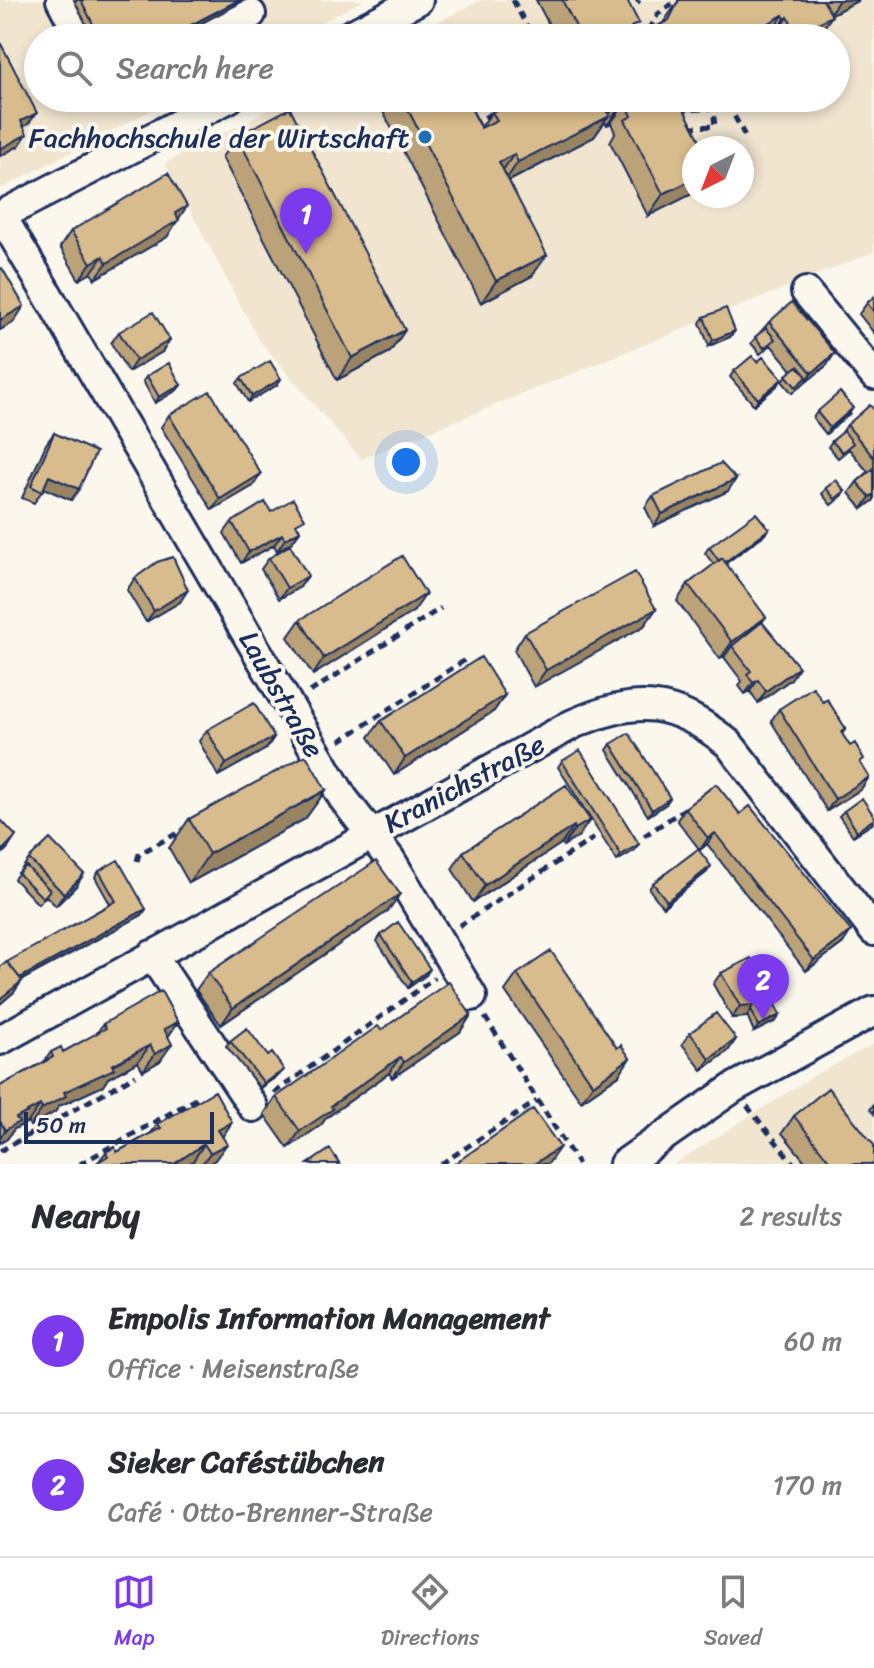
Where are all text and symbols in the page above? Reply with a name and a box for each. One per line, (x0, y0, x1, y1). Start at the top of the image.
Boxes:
search box (24, 24, 850, 112)
text: Search here (116, 41, 274, 95)
icon: search (52, 46, 96, 90)
place label: Fachhochschule der Wirtschaft (29, 113, 409, 162)
marker: Fachhochschule der Wirtschaft (416, 128, 434, 146)
north arrow (682, 136, 754, 208)
pin: 1 (280, 188, 332, 254)
your location (386, 442, 426, 482)
street label: Laubstraße (225, 621, 338, 767)
street label: Kranichstraße (374, 720, 554, 847)
pin: 2 (737, 954, 789, 1020)
text: 50 m (36, 1106, 86, 1145)
scale bar (24, 1108, 214, 1144)
text: Nearby (32, 1186, 140, 1246)
text: 2 results (740, 1193, 842, 1239)
text: Empolis Information Management (108, 1291, 550, 1345)
text: 1 (52, 1318, 64, 1364)
text: 60 m (784, 1318, 842, 1364)
text: Office · Meisenstraße (108, 1345, 359, 1391)
text: Sieker Caféstübchen (108, 1435, 385, 1489)
text: 2 (50, 1462, 66, 1508)
text: 170 m (773, 1462, 842, 1508)
text: Café · Otto-Brenner-Straße (108, 1489, 433, 1535)
tab: Map (112, 1570, 156, 1657)
tab: Directions (381, 1570, 479, 1657)
tab: Saved (704, 1570, 762, 1657)

